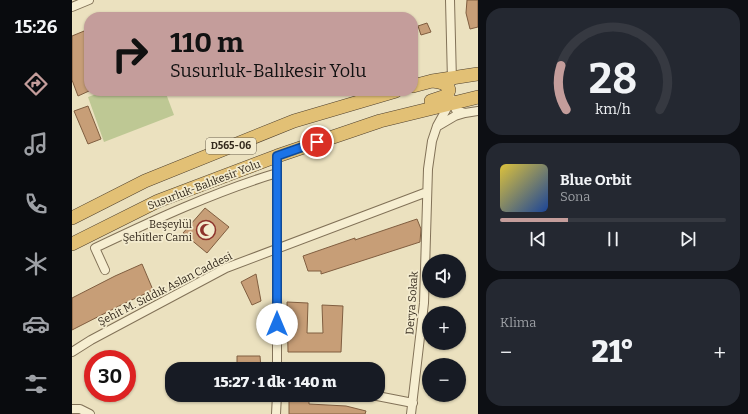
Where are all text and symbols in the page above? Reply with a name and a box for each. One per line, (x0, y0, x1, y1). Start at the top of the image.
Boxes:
text: 15:26 (15, 16, 57, 38)
text: 110 m (170, 26, 244, 59)
icon: right (104, 28, 156, 80)
text: 28 (589, 53, 637, 103)
text: Susurluk-Balıkesir Yolu (170, 60, 366, 82)
icon: directions (22, 70, 50, 98)
text: km/h (595, 100, 631, 117)
pin (300, 125, 334, 159)
icon: music (22, 130, 50, 158)
icon: arrive (306, 131, 328, 153)
road number: D565-06 (206, 138, 256, 154)
street label: Susurluk-Balıkesir Yolu (146, 157, 263, 213)
text: Blue Orbit (560, 171, 632, 189)
text: Sona (560, 189, 590, 204)
icon: phone (22, 190, 50, 218)
place label: Beşeylül Şehitler Cami (123, 218, 193, 244)
mosque icon: Beşeylül Şehitler Cami (195, 219, 217, 241)
icon: previous (527, 228, 549, 250)
icon: pause (602, 228, 624, 250)
icon: next (677, 228, 699, 250)
street label: Şehit M. Sıddık Aslan Caddesi (96, 249, 235, 329)
icon: climate (22, 250, 50, 278)
map controls (422, 254, 466, 402)
button: sound (422, 254, 466, 298)
street label: Derya Sokak (403, 270, 421, 335)
position arrow (256, 303, 298, 345)
button: + (422, 306, 466, 350)
icon: car (22, 310, 50, 338)
text: Klima (500, 315, 536, 330)
text: 21° (592, 334, 634, 370)
text: − (500, 339, 512, 366)
text: + (713, 339, 726, 366)
speed limit sign: 30 (84, 350, 136, 402)
button: − (422, 358, 466, 402)
icon: filters (22, 370, 50, 398)
text: 15:27 · 1 dk · 140 m (214, 373, 336, 391)

